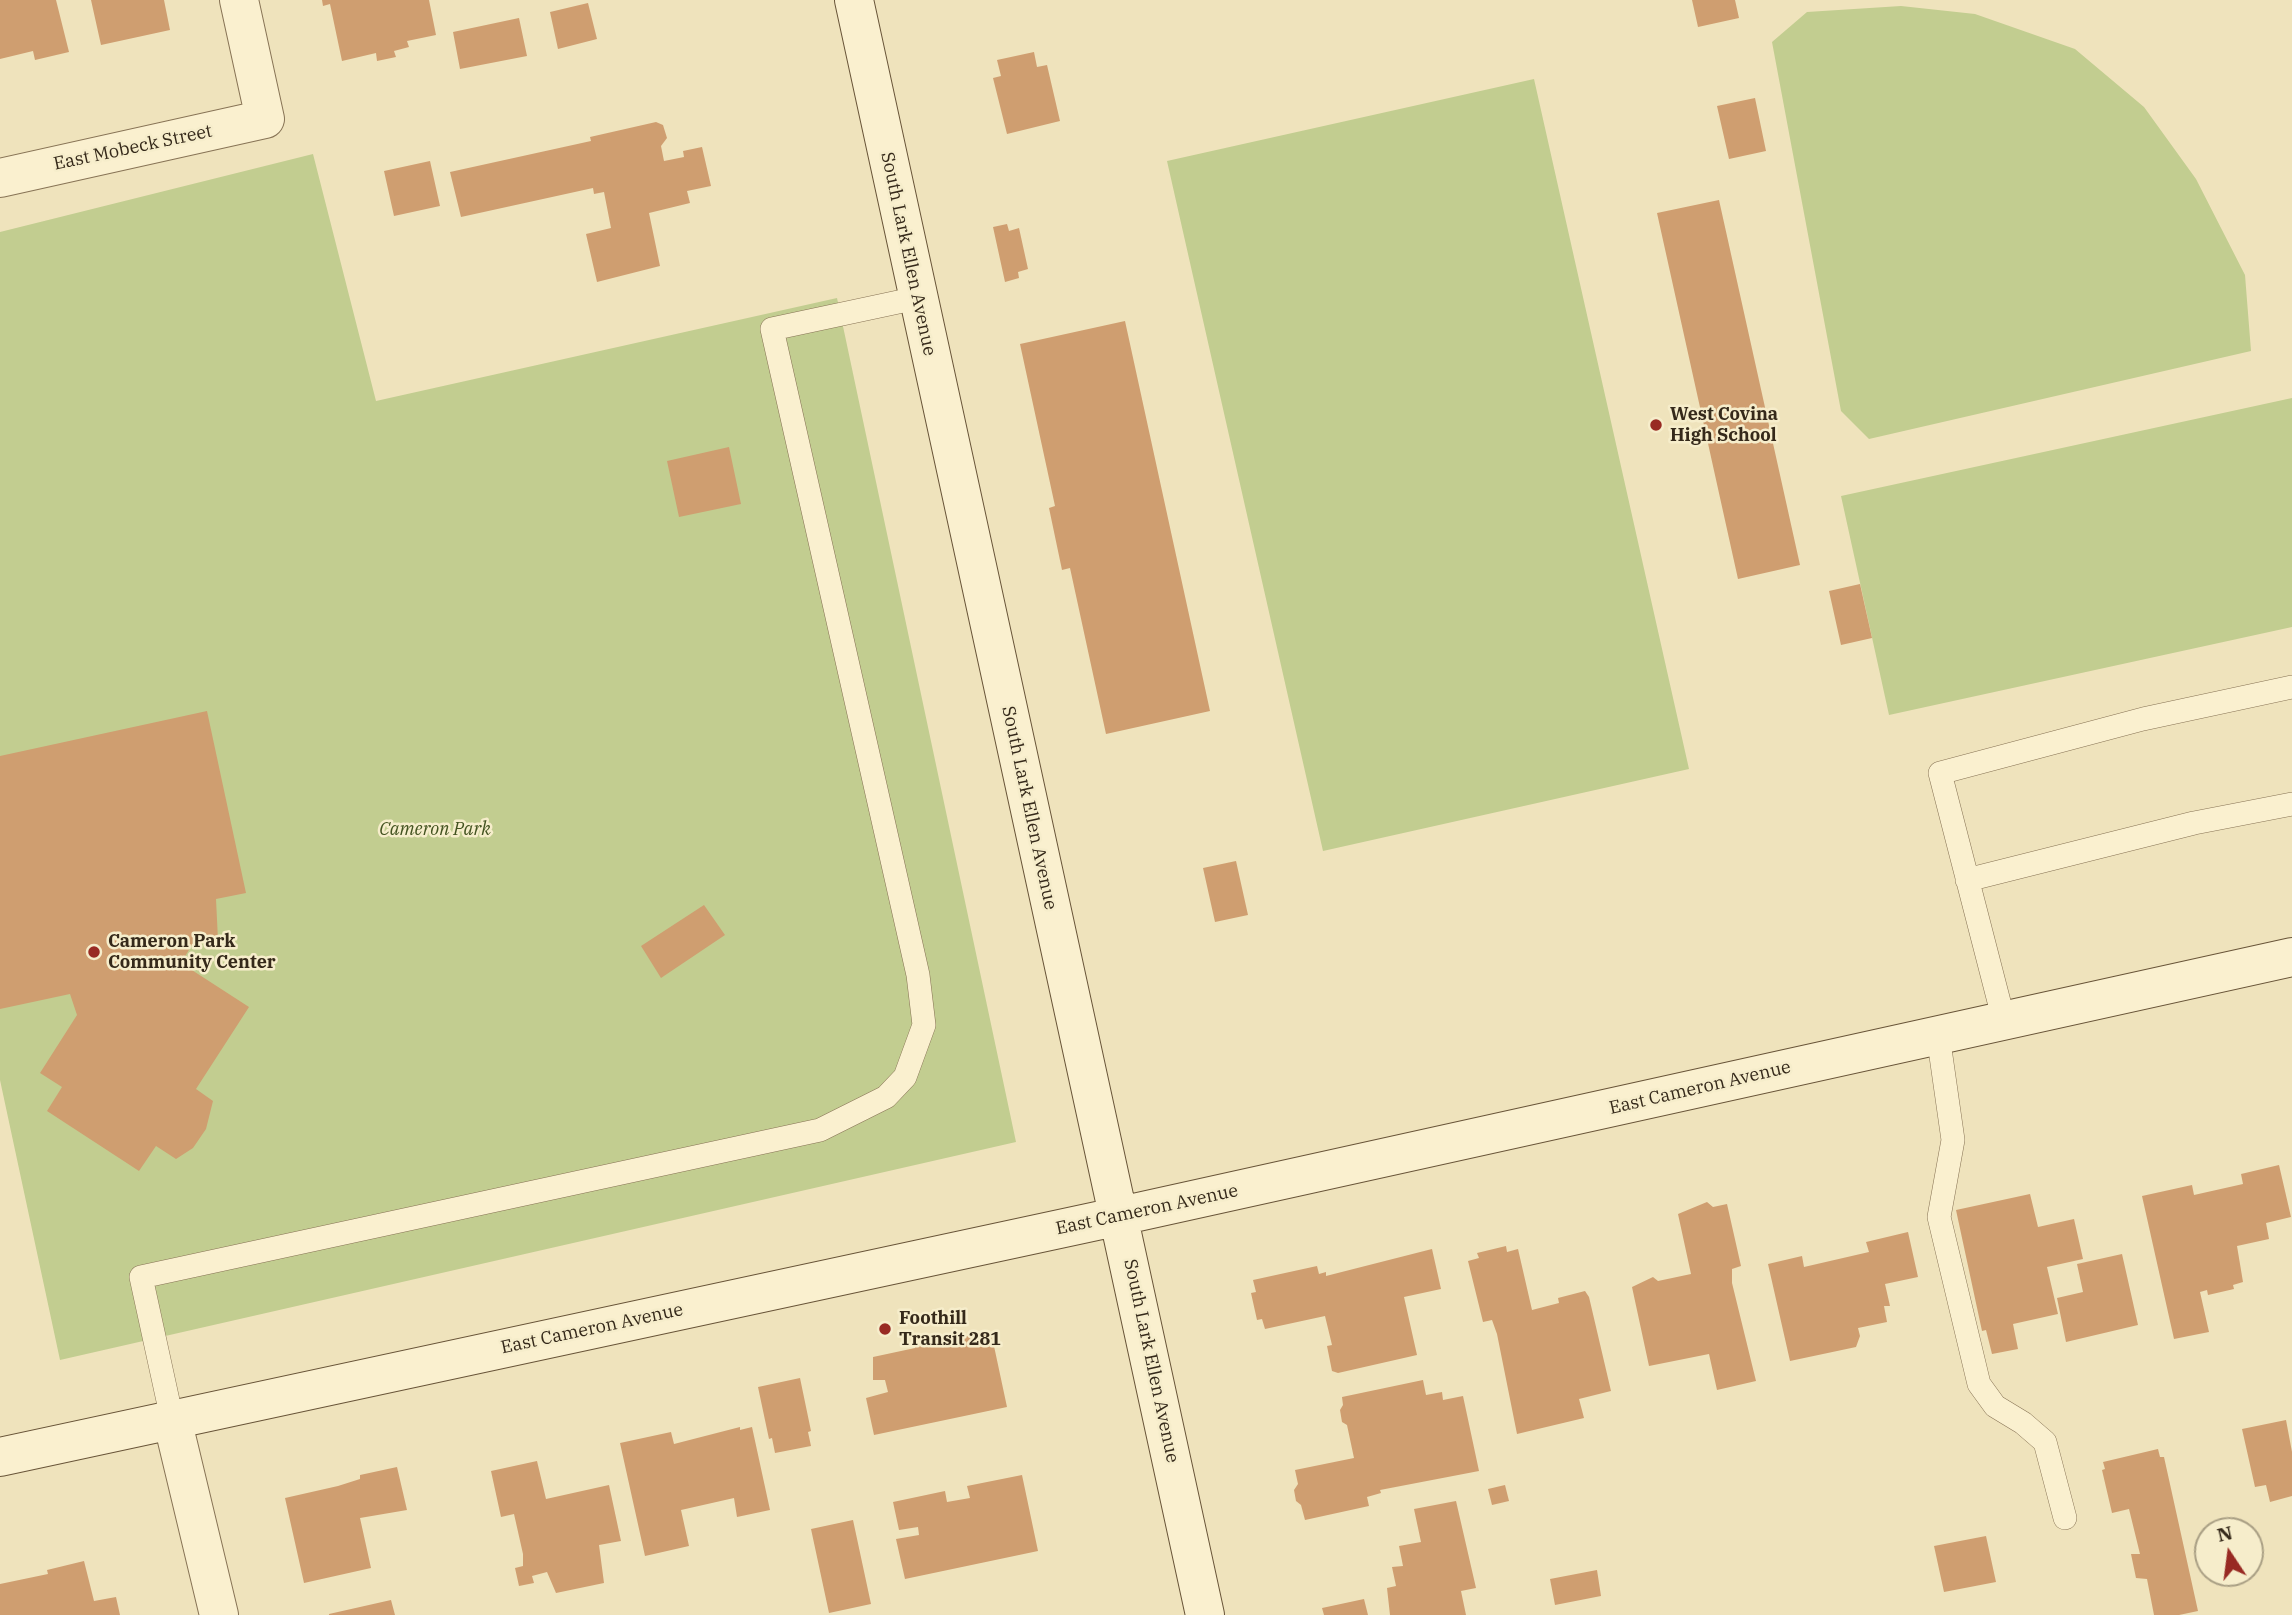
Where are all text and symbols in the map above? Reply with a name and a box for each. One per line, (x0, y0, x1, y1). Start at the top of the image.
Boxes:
street label: East Mobeck Street (52, 121, 214, 175)
street label: South Lark Ellen Avenue (876, 150, 940, 358)
place label: West Covina High School (1670, 404, 1778, 446)
marker: West Covina High School (1648, 417, 1664, 433)
street label: South Lark Ellen Avenue (997, 704, 1061, 912)
park label: Cameron Park (379, 819, 491, 841)
place label: Cameron Park Community Center (108, 931, 276, 974)
marker: Cameron Park Community Center (86, 944, 102, 960)
street label: East Cameron Avenue (1607, 1057, 1793, 1119)
street label: East Cameron Avenue (1054, 1180, 1240, 1240)
street label: South Lark Ellen Avenue (1119, 1257, 1183, 1465)
street label: East Cameron Avenue (499, 1299, 685, 1359)
place label: Foothill Transit 281 (899, 1308, 1001, 1350)
marker: Foothill Transit 281 (877, 1321, 893, 1337)
north arrow (2194, 1517, 2264, 1587)
text: N (2215, 1520, 2235, 1547)

